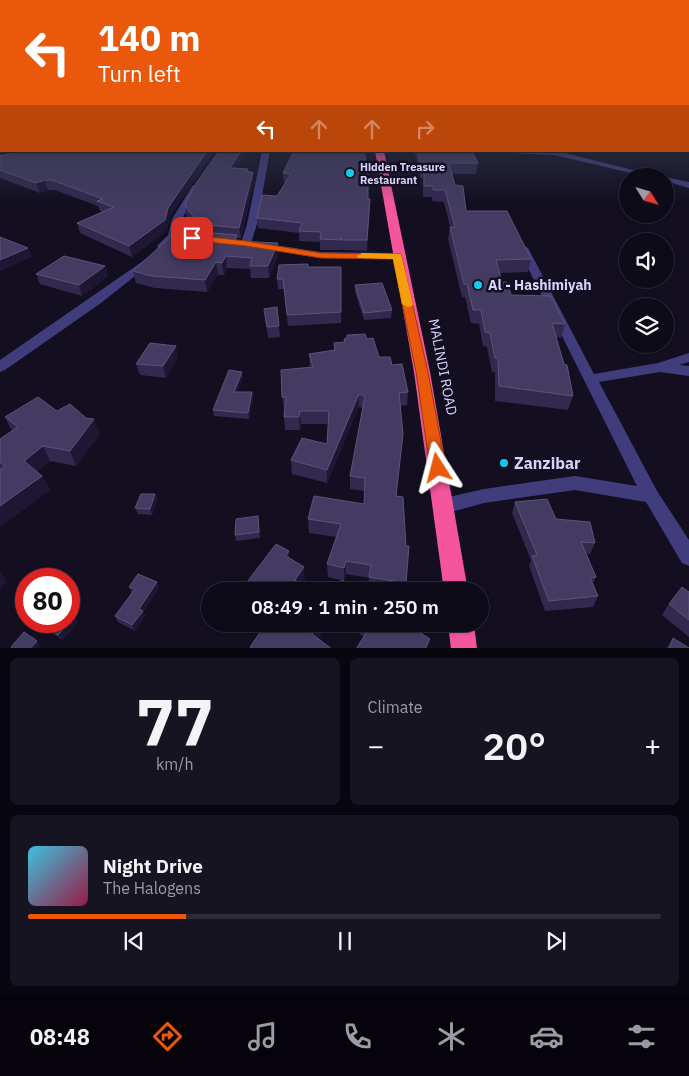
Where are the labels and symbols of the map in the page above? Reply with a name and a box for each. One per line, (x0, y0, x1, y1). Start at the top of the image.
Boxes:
place label: Hidden Treasure Restaurant (360, 160, 445, 187)
marker: Hidden Treasure Restaurant (344, 167, 356, 179)
north arrow (619, 168, 674, 222)
pin (171, 217, 213, 259)
place label: Al - Hashimiyah (488, 276, 592, 294)
marker: Al - Hashimiyah (472, 279, 484, 291)
street label: MALINDI ROAD (425, 317, 461, 417)
position arrow (411, 441, 463, 493)
place label: Zanzibar (514, 453, 581, 473)
marker: Zanzibar (498, 457, 510, 469)
speed limit sign: 80 (15, 568, 80, 633)

